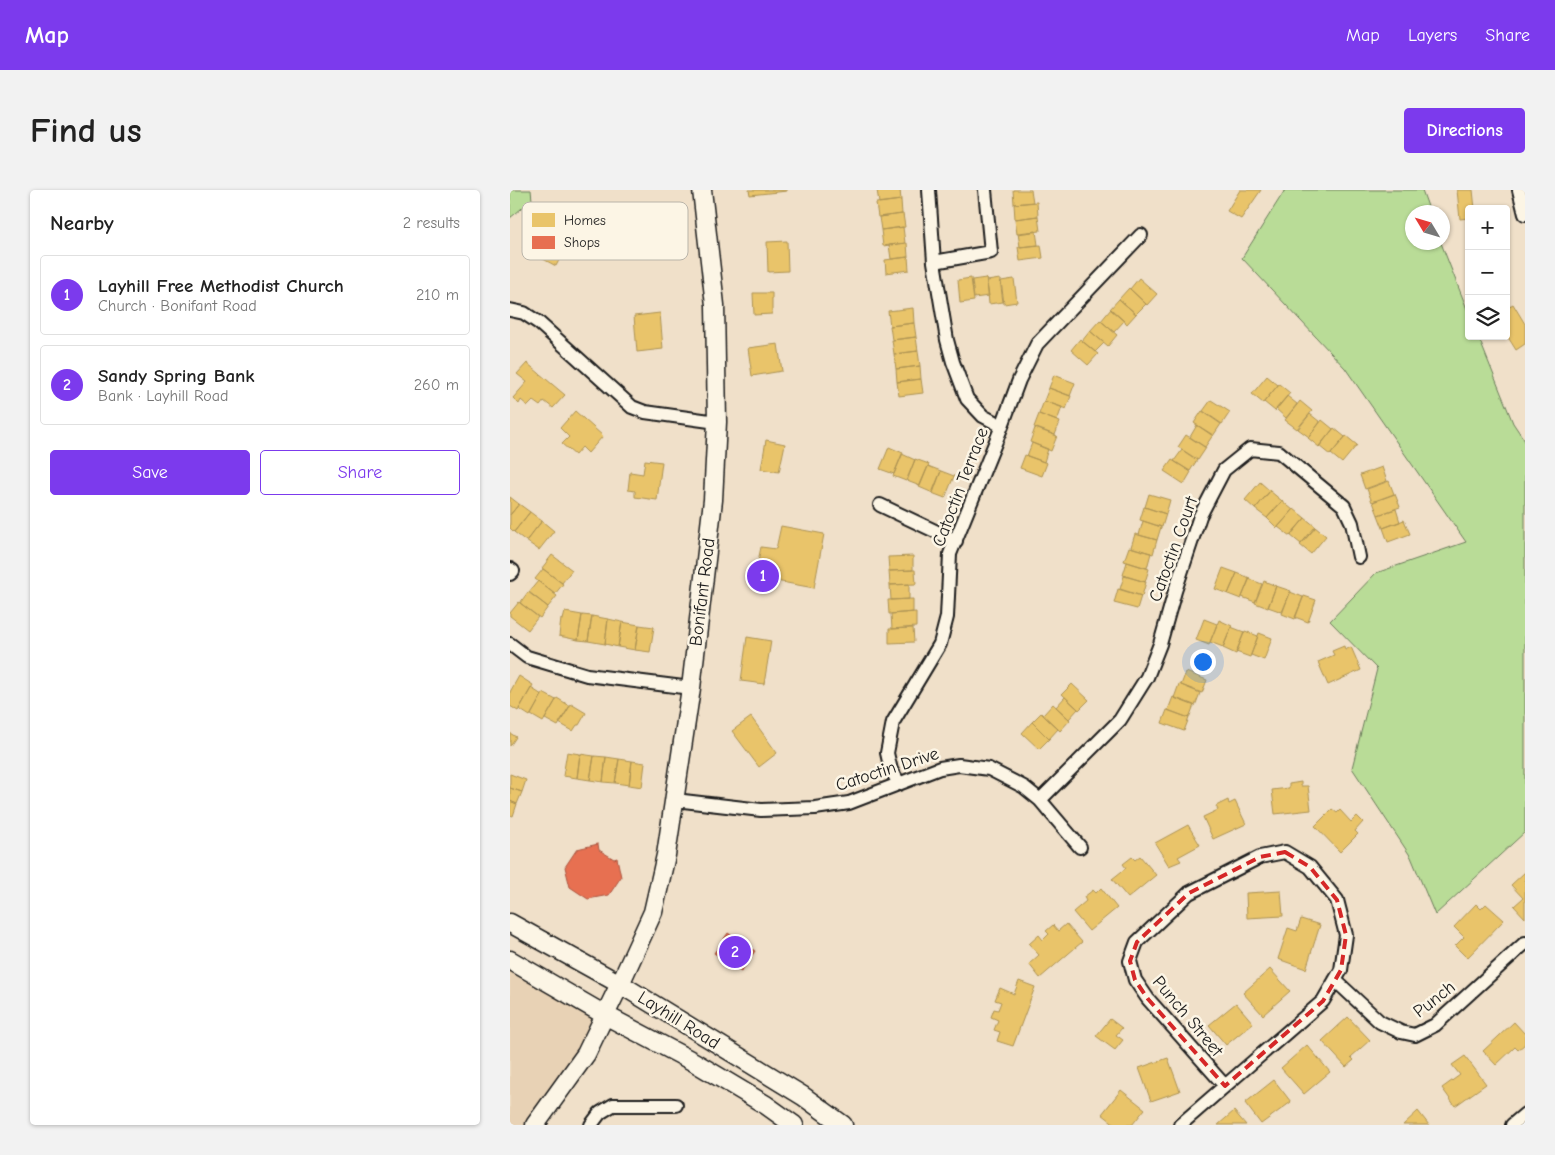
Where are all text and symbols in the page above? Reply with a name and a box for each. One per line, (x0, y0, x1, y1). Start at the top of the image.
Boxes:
text: Map (25, 21, 69, 49)
text: Map (1346, 25, 1380, 46)
text: Layers (1408, 25, 1457, 46)
text: Share (1485, 25, 1530, 46)
button: Directions (1404, 108, 1525, 153)
text: Find us (30, 110, 142, 151)
legend (522, 202, 688, 260)
north arrow (1405, 205, 1450, 250)
map controls (1465, 205, 1510, 340)
button: + (1465, 205, 1510, 250)
text: Nearby (50, 211, 114, 235)
text: Homes (564, 212, 606, 229)
text: 2 results (403, 214, 460, 232)
text: Shops (564, 234, 600, 251)
button: − (1465, 250, 1510, 295)
text: Layhill Free Methodist Church (98, 275, 344, 297)
text: 1 (64, 286, 70, 304)
text: 210 m (416, 286, 459, 304)
button: layers (1465, 295, 1510, 340)
text: Church · Bonifant Road (98, 297, 257, 315)
text: Sandy Spring Bank (98, 365, 255, 387)
text: 2 (63, 376, 71, 394)
text: 260 m (414, 376, 459, 394)
text: Bank · Layhill Road (98, 387, 229, 405)
street label: Catoctin Terrace (928, 424, 993, 550)
button: Save (50, 450, 250, 495)
button: Share (260, 450, 460, 495)
street label: Catoctin Court (1145, 493, 1203, 605)
street label: Bonifant Road (685, 537, 720, 647)
pin: 1 (747, 557, 779, 595)
your location (1190, 649, 1216, 675)
street label: Catoctin Drive (833, 743, 941, 796)
pin: 2 (719, 933, 751, 971)
street label: Punch Street (1148, 972, 1228, 1062)
street label: Punch (1409, 976, 1460, 1022)
street label: Layhill Road (634, 987, 724, 1054)

